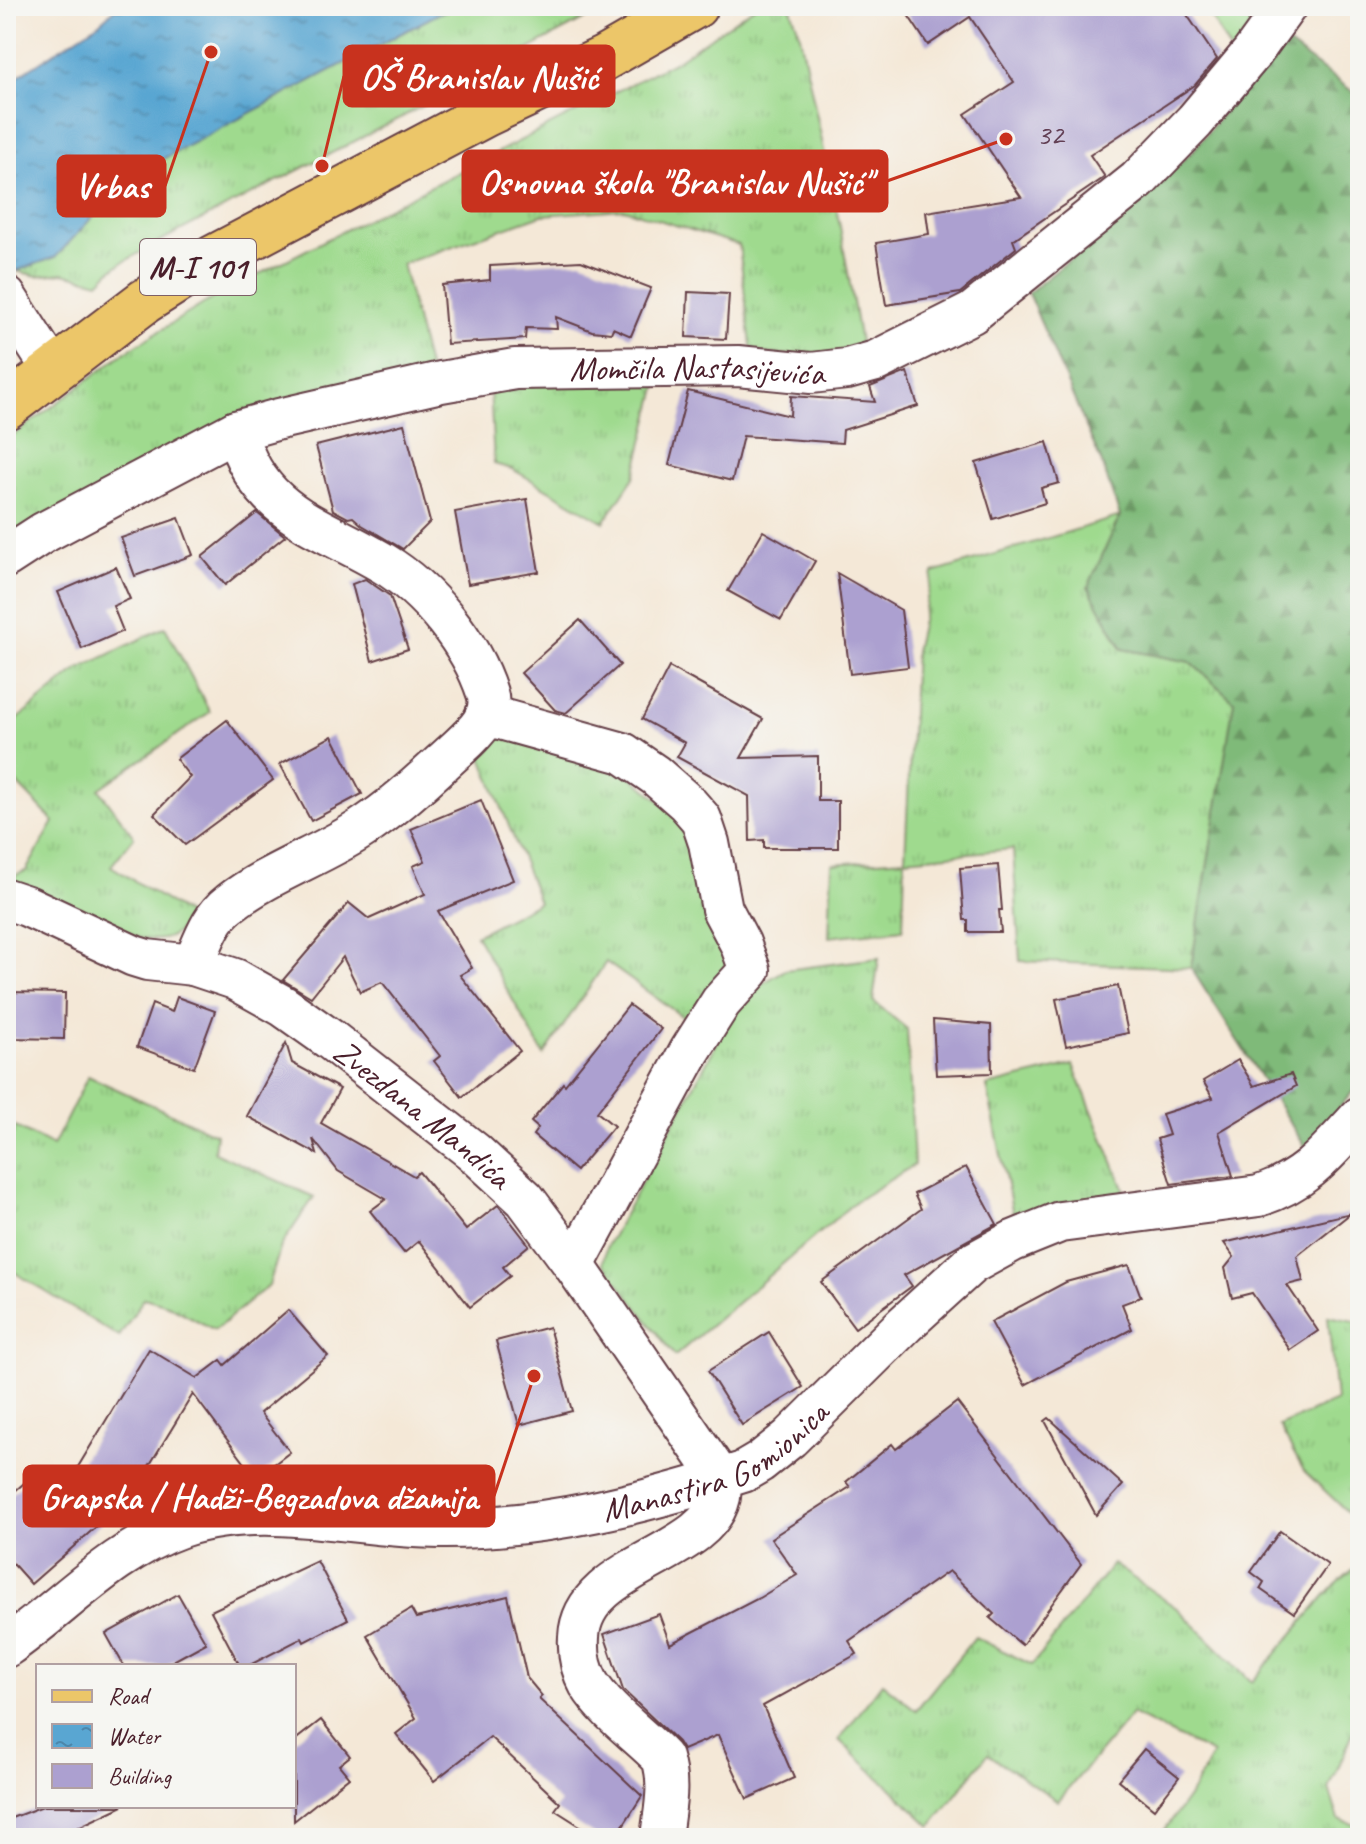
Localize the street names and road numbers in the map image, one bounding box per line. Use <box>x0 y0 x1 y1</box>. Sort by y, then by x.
road number: M-I 101 <box>140 239 256 295</box>
street label: Momčila Nastasijevića <box>569 344 828 395</box>
street label: Zvezdana Mandića <box>325 1029 523 1199</box>
street label: Manastira Gomionica <box>598 1389 839 1531</box>

